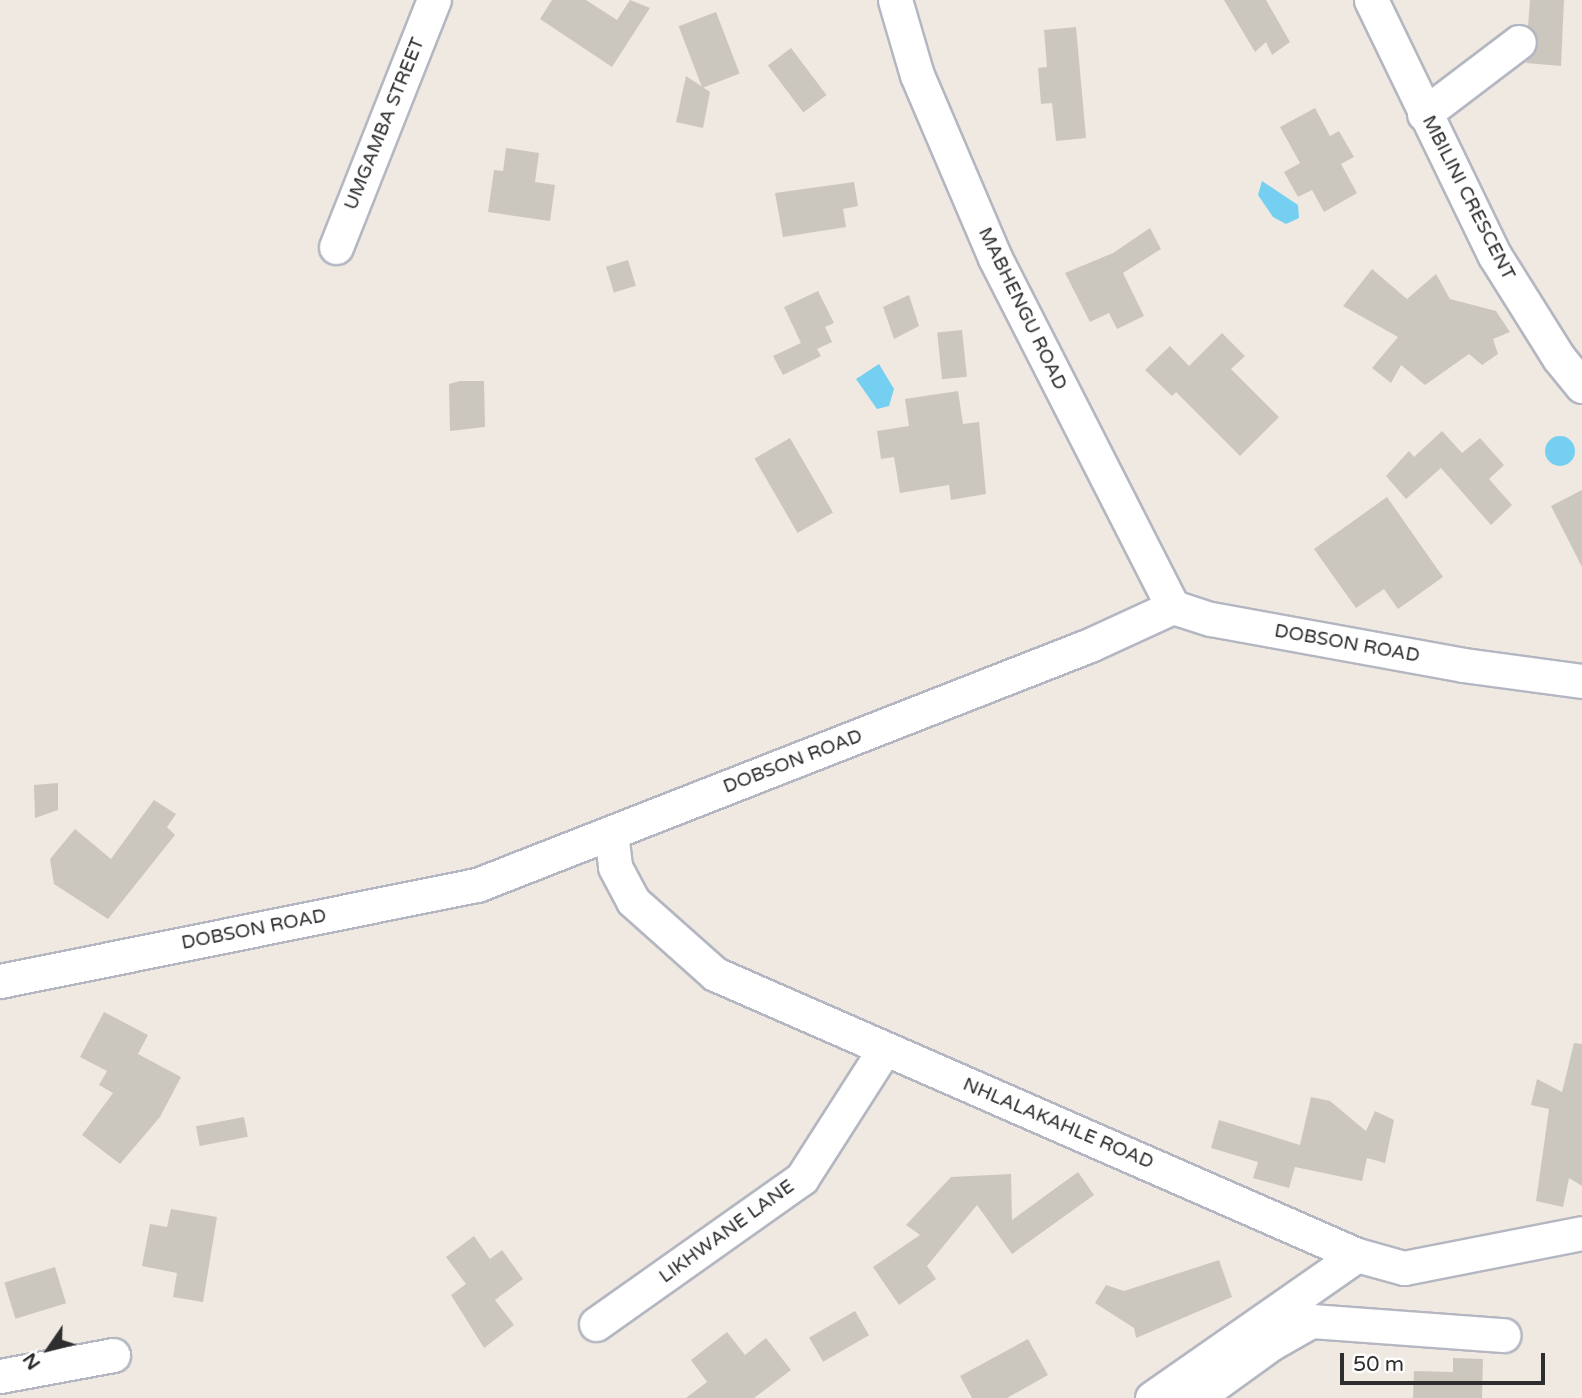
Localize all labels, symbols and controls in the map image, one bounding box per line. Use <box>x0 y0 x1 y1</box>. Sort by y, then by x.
street label: UMGAMBA STREET <box>340 34 430 214</box>
street label: MBILINI CRESCENT <box>1417 112 1519 284</box>
street label: MABHENGU ROAD <box>973 224 1071 394</box>
street label: DOBSON ROAD <box>1272 620 1422 668</box>
street label: DOBSON ROAD <box>720 725 866 799</box>
street label: DOBSON ROAD <box>180 905 328 955</box>
street label: NHLALAKAHLE ROAD <box>959 1073 1157 1175</box>
street label: LIKHWANE LANE <box>655 1175 799 1289</box>
north arrow <box>14 1314 84 1384</box>
scale bar <box>1344 1338 1549 1382</box>
text: N <box>18 1348 45 1374</box>
text: 50 m <box>1353 1352 1404 1377</box>

